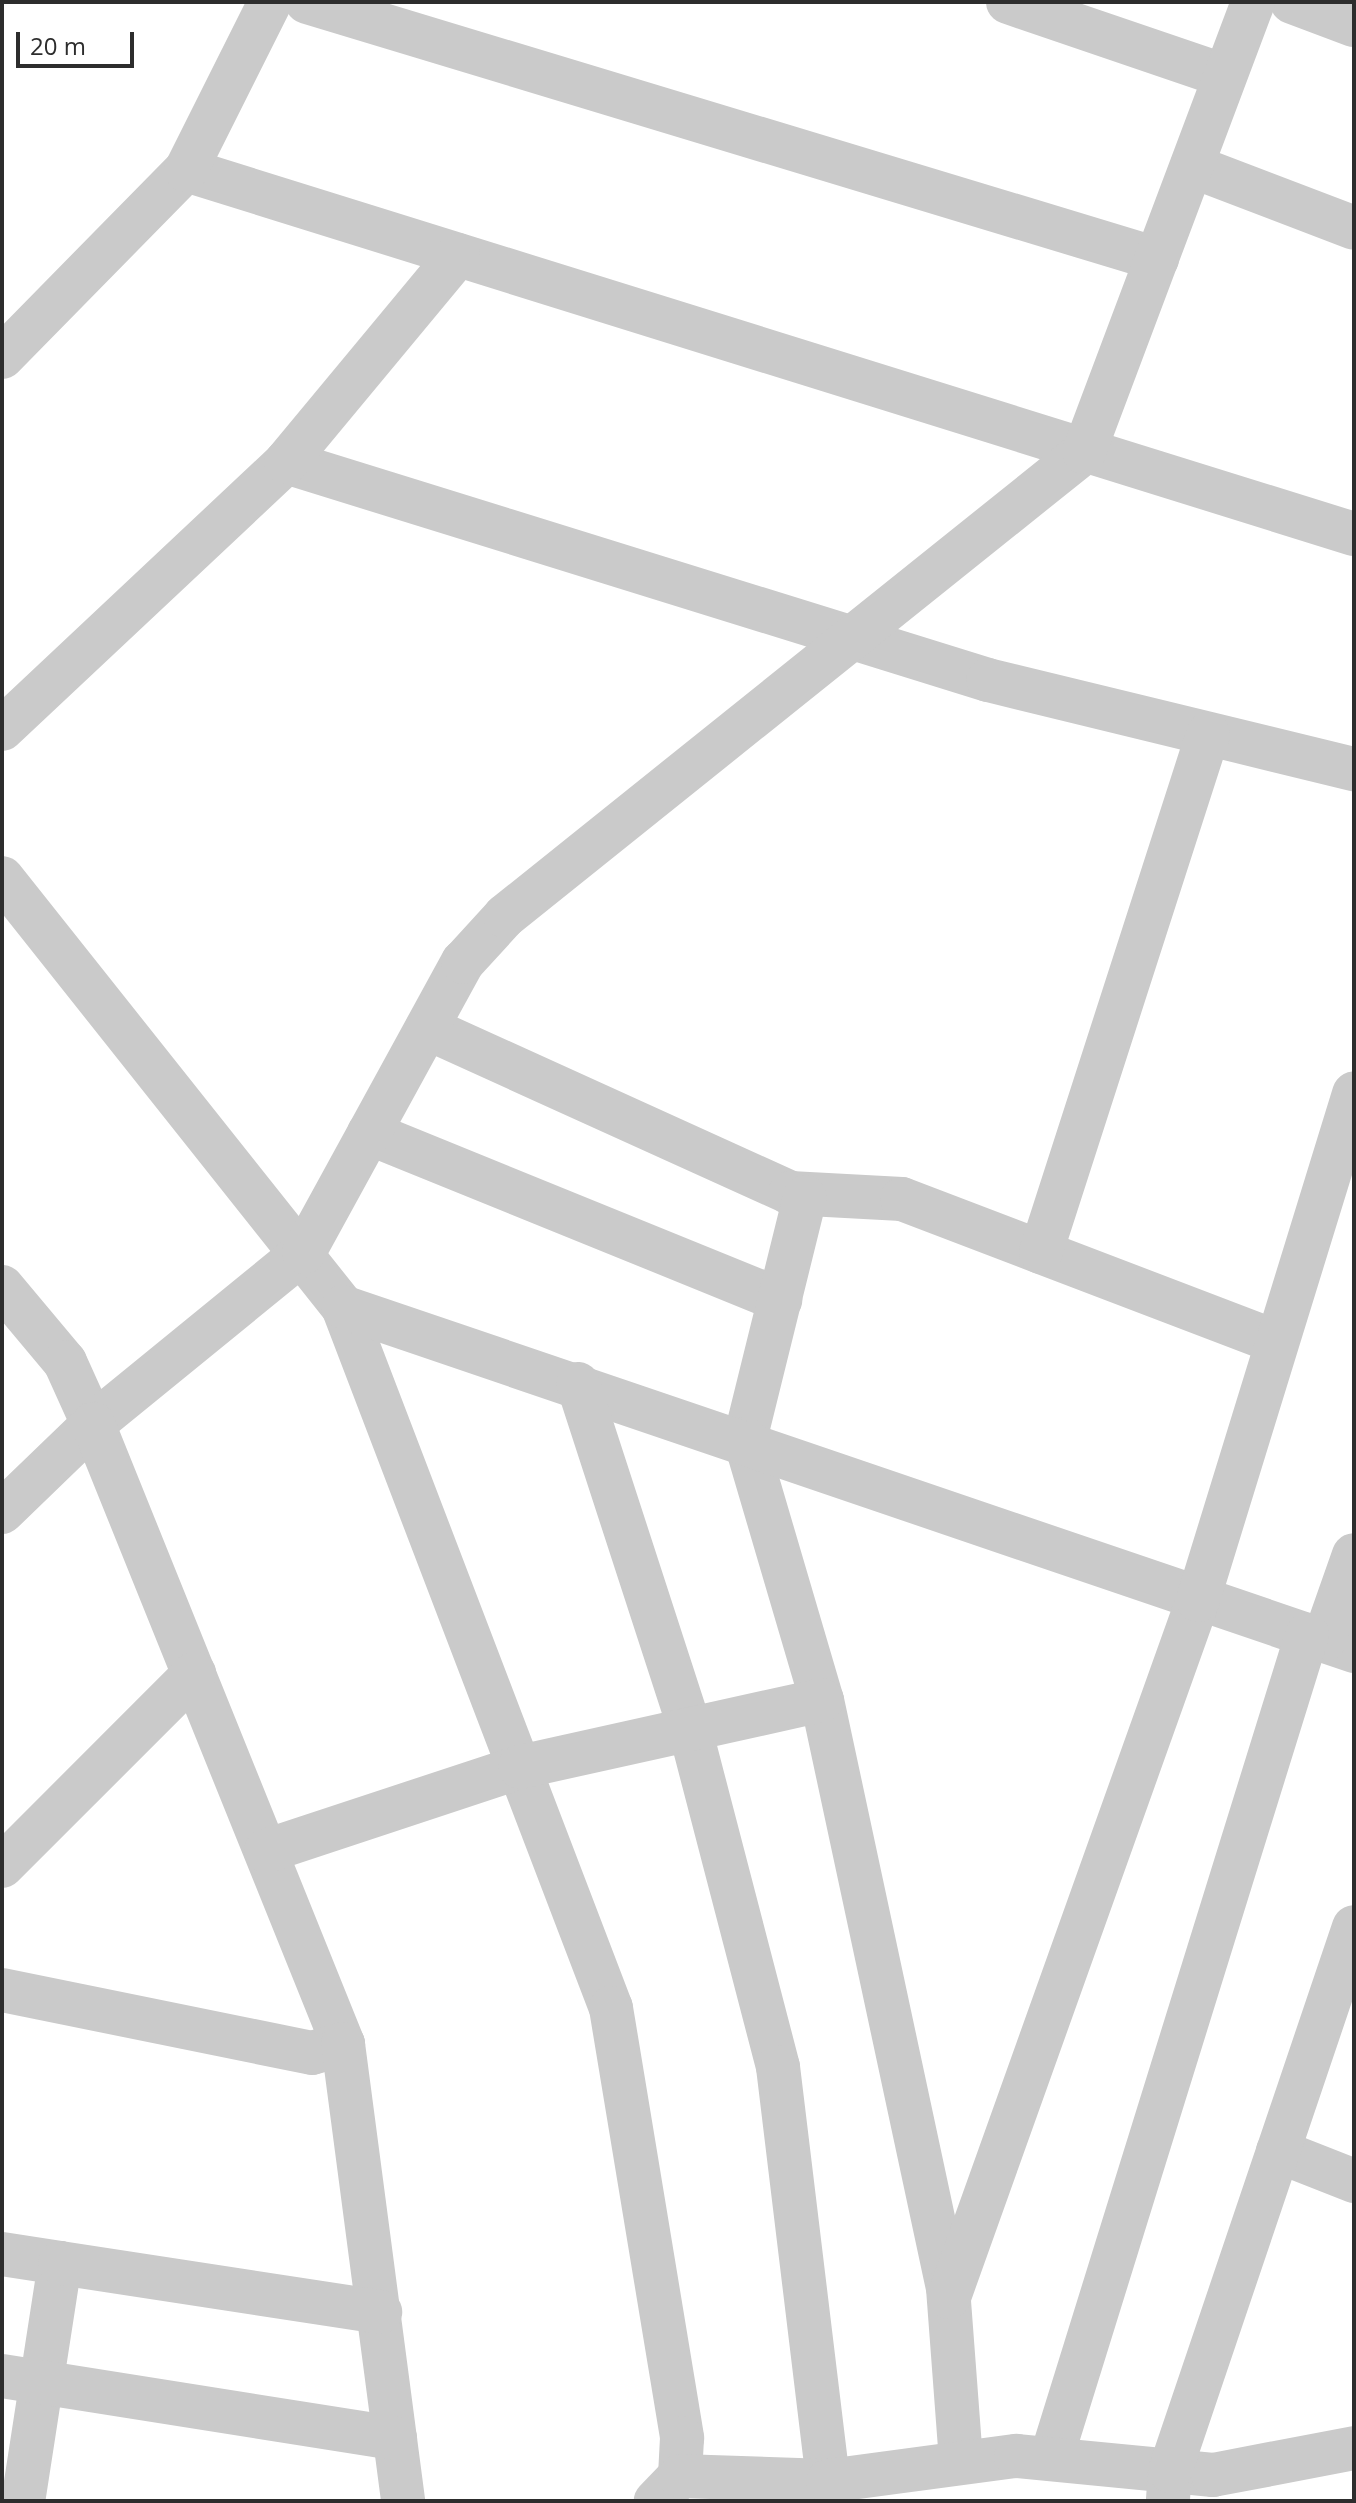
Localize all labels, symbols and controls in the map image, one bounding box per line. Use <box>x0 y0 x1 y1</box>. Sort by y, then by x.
scale bar <box>20 16 138 66</box>
text: 20 m <box>30 29 86 62</box>

